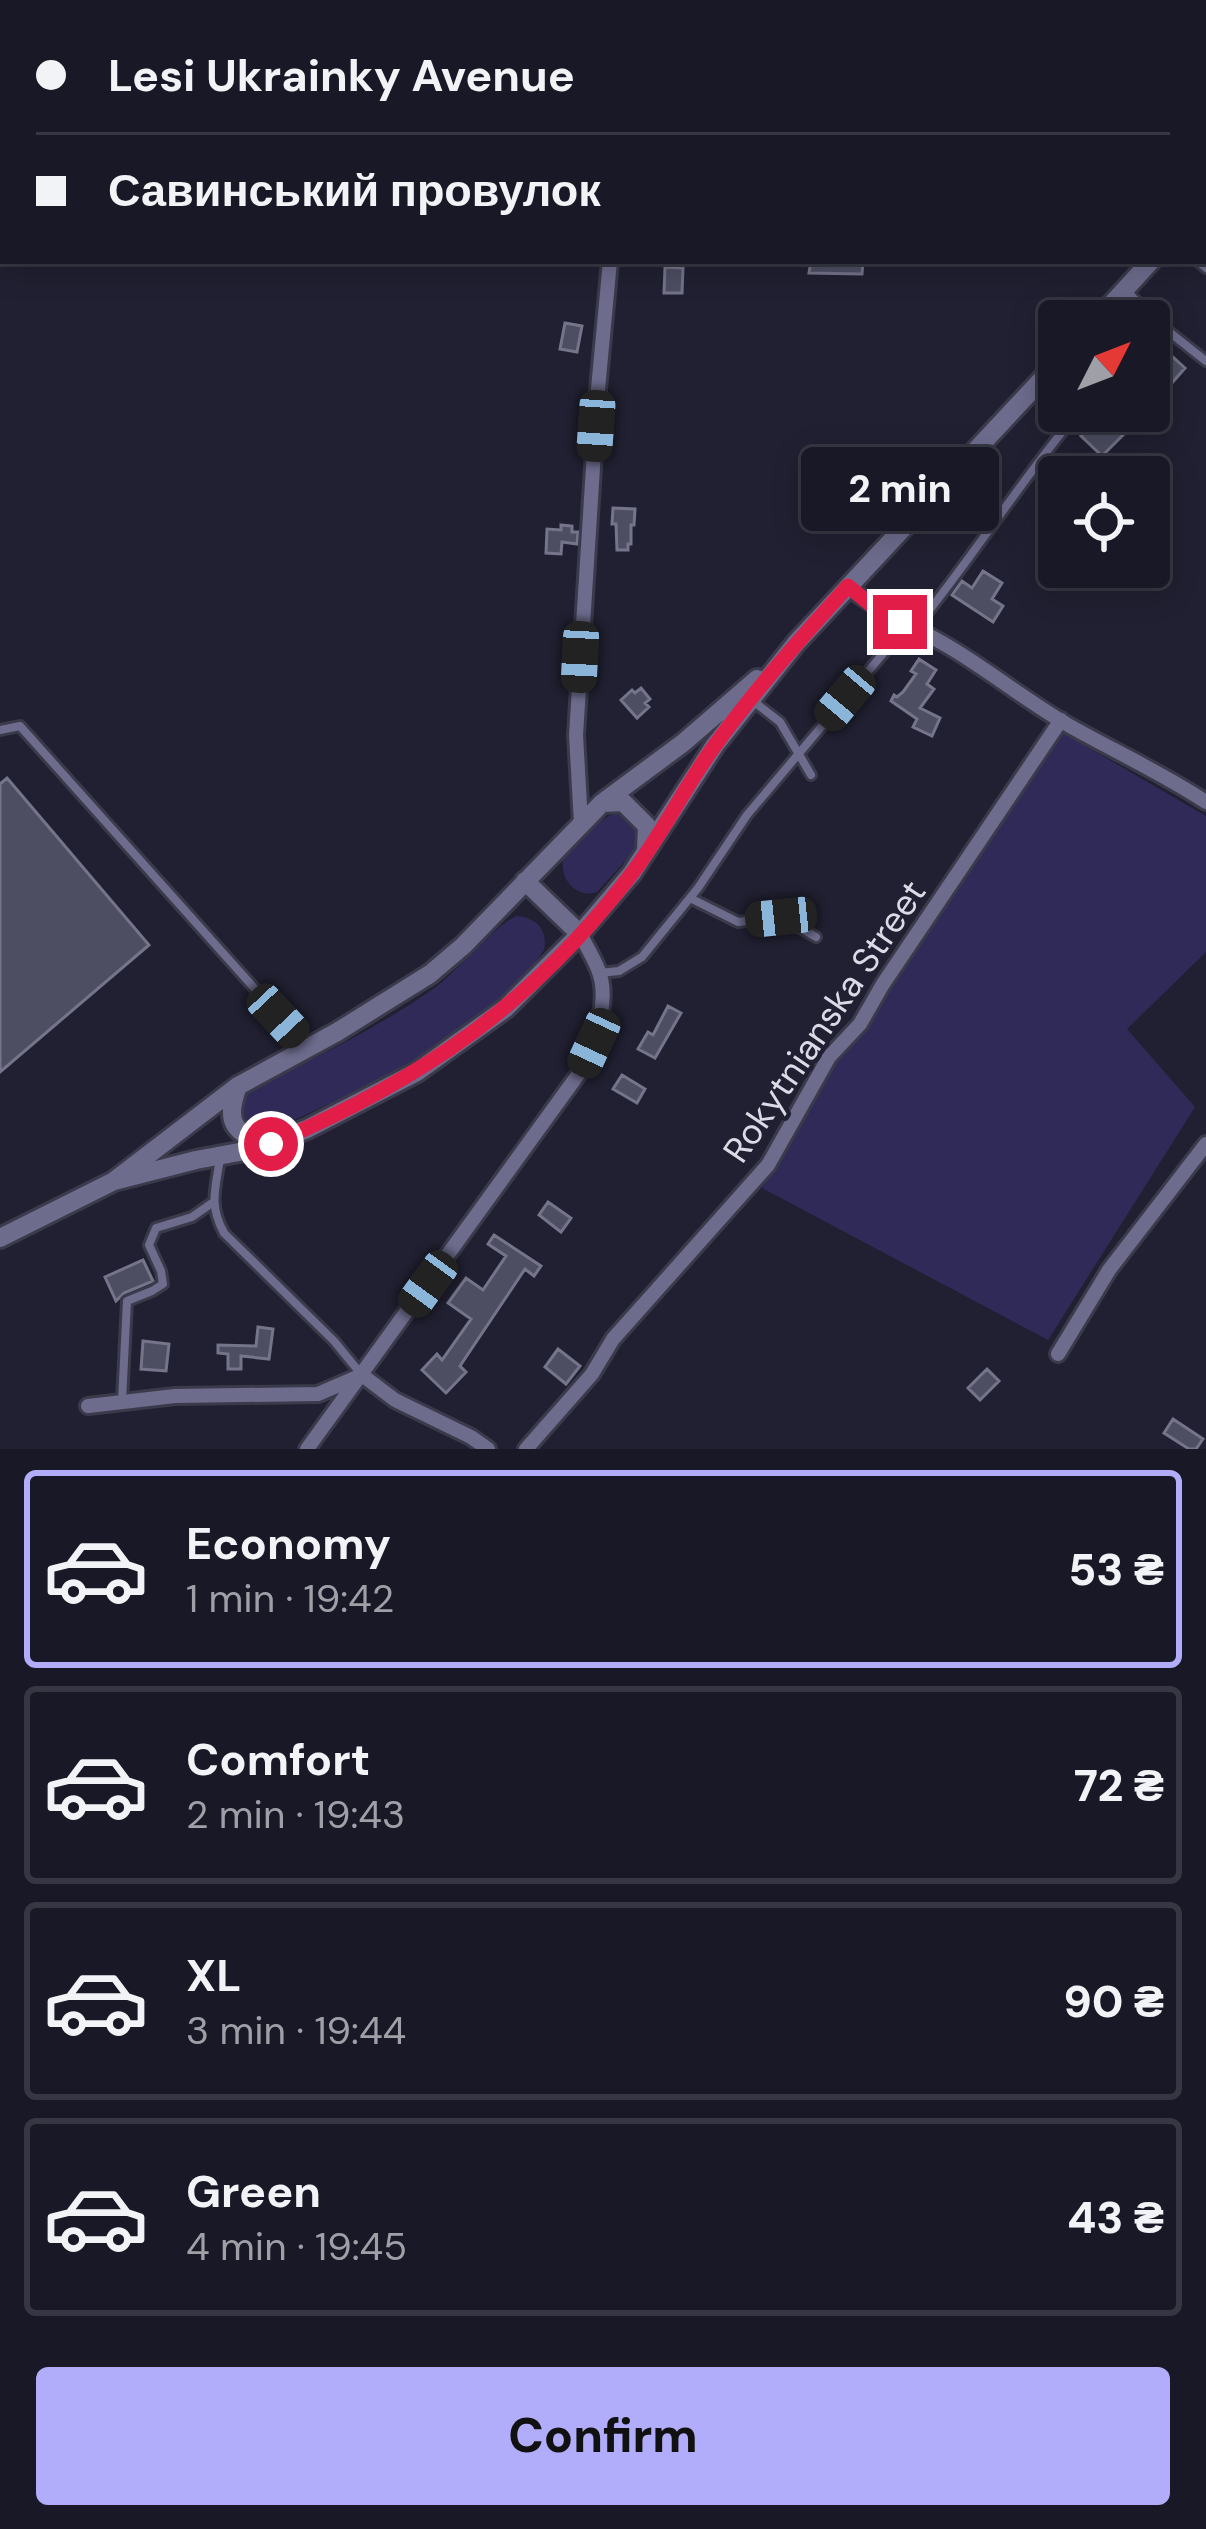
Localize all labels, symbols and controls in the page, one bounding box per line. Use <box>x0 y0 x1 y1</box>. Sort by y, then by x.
text: Lesi Ukrainky Avenue <box>108 46 575 105</box>
text: Савинський провулок <box>108 161 601 220</box>
north arrow <box>1038 300 1170 432</box>
map controls <box>1038 300 1170 588</box>
car <box>576 389 616 463</box>
callout: 2 min <box>801 448 999 532</box>
button: locate <box>1038 456 1170 588</box>
text: 2 min <box>848 463 952 514</box>
route end <box>873 595 927 649</box>
car <box>560 620 600 694</box>
car <box>808 659 882 737</box>
street label: Rokytnianska Street <box>712 871 936 1172</box>
car <box>743 895 819 939</box>
car <box>240 977 316 1055</box>
car <box>562 1003 626 1083</box>
route start <box>244 1117 298 1171</box>
car <box>392 1244 464 1324</box>
text: Economy <box>186 1514 391 1573</box>
icon: car <box>42 1515 150 1623</box>
text: 53 ₴ <box>1068 1540 1164 1599</box>
text: 1 min · 19:42 <box>186 1573 394 1624</box>
text: Comfort <box>186 1730 370 1789</box>
icon: car <box>42 1731 150 1839</box>
text: 72 ₴ <box>1074 1756 1164 1815</box>
text: 2 min · 19:43 <box>186 1789 405 1840</box>
text: XL <box>186 1946 241 2005</box>
icon: car <box>42 1947 150 2055</box>
text: 90 ₴ <box>1063 1972 1164 2031</box>
text: 3 min · 19:44 <box>186 2005 406 2056</box>
text: Green <box>186 2162 321 2221</box>
icon: car <box>42 2163 150 2271</box>
text: 43 ₴ <box>1067 2188 1164 2247</box>
text: 4 min · 19:45 <box>186 2221 407 2272</box>
button: Confirm <box>36 2367 1170 2505</box>

